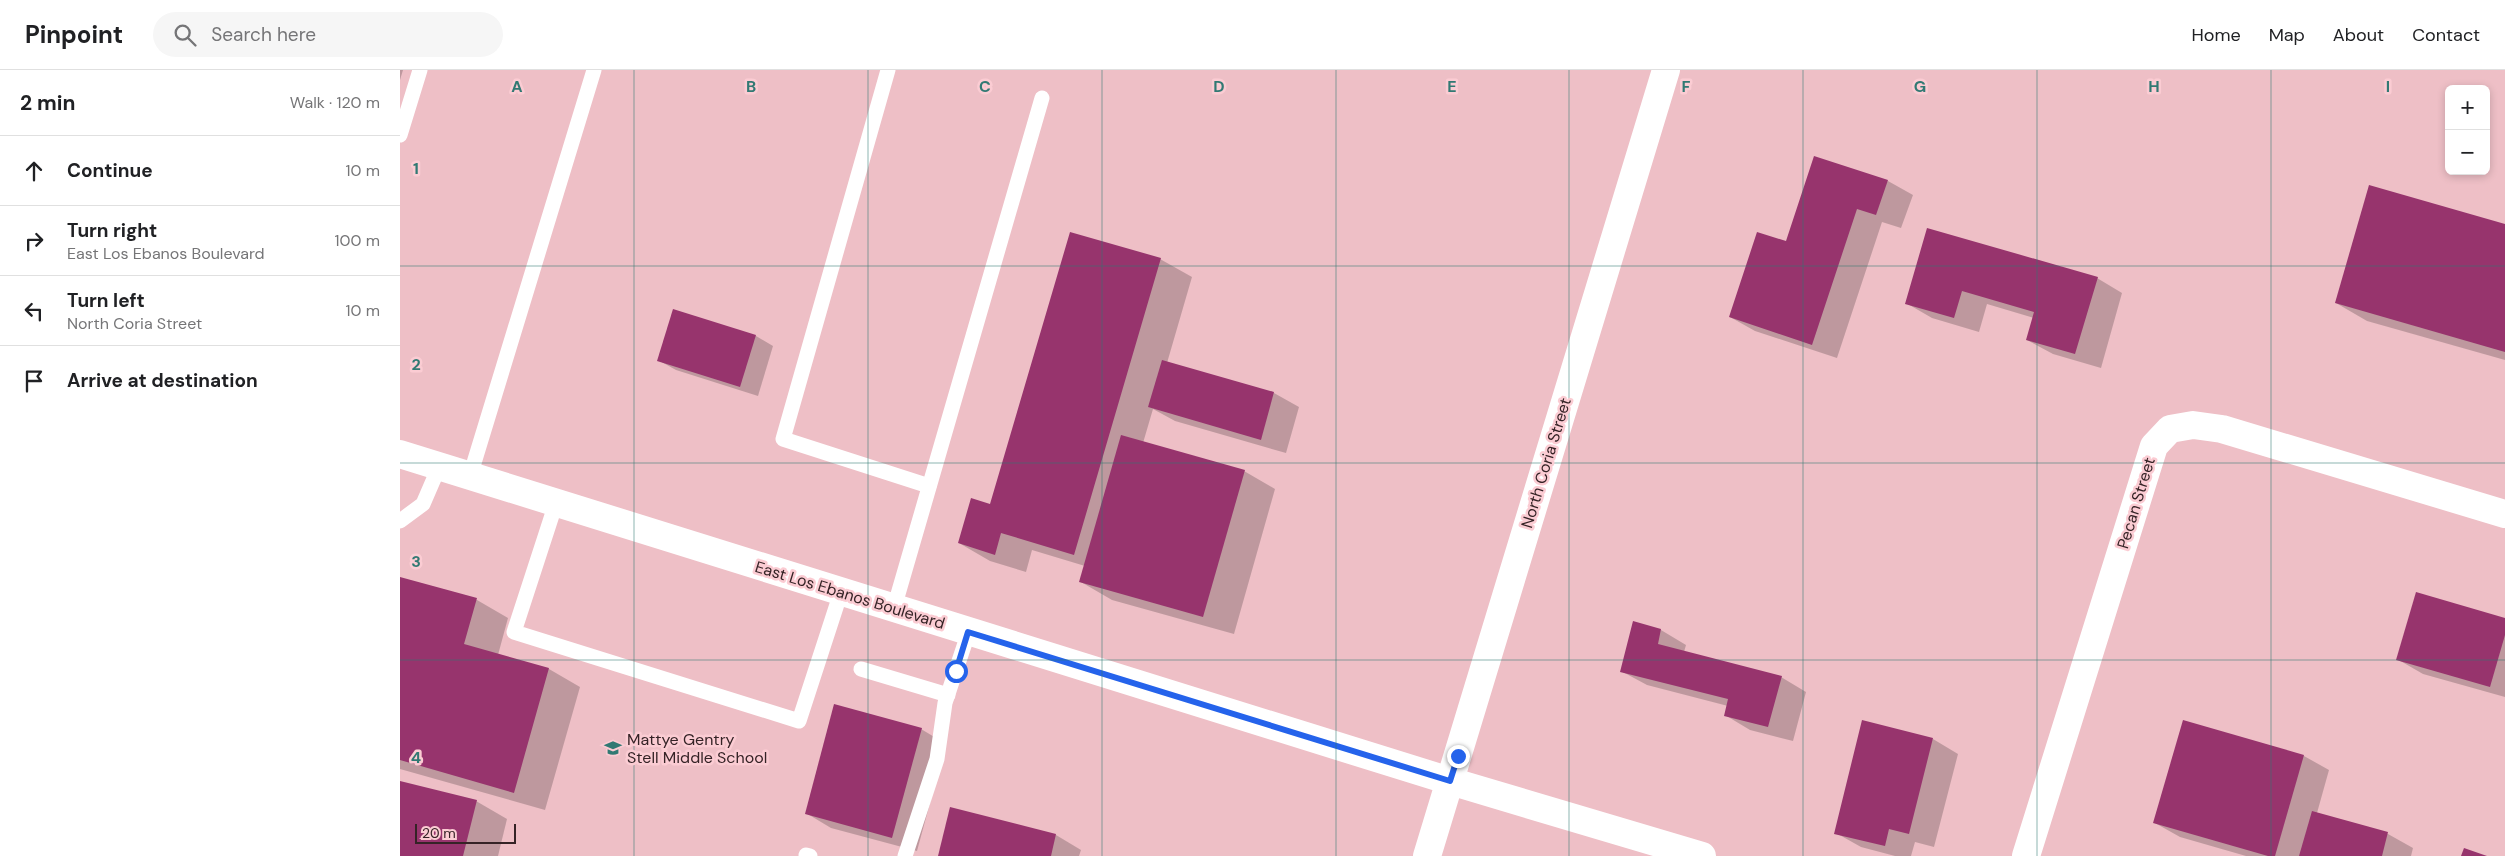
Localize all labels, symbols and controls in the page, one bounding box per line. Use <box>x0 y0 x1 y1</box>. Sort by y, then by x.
search box <box>153 12 503 57</box>
text: Pinpoint <box>25 19 123 50</box>
icon: search <box>171 21 199 49</box>
text: Search here <box>211 22 316 47</box>
text: Home <box>2191 23 2241 47</box>
text: Map <box>2269 23 2305 47</box>
text: About <box>2333 23 2384 47</box>
text: Contact <box>2412 23 2480 47</box>
text: A <box>511 76 523 97</box>
text: B <box>746 76 756 97</box>
text: C <box>979 76 991 97</box>
text: D <box>1213 76 1225 97</box>
text: E <box>1447 76 1457 97</box>
text: F <box>1682 76 1691 97</box>
text: G <box>1914 76 1926 97</box>
text: H <box>2148 76 2160 97</box>
text: I <box>2386 76 2390 97</box>
map controls <box>2445 85 2490 175</box>
button: + <box>2445 85 2490 130</box>
text: 2 min <box>20 89 76 117</box>
text: Walk · 120 m <box>290 92 380 113</box>
button: − <box>2445 130 2490 175</box>
icon: ahead <box>20 157 48 185</box>
text: Continue <box>67 158 153 183</box>
text: 1 <box>413 158 419 179</box>
text: 10 m <box>346 160 380 181</box>
text: Turn right <box>67 218 157 243</box>
icon: right <box>20 227 48 255</box>
text: 100 m <box>335 230 380 251</box>
text: East Los Ebanos Boulevard <box>67 243 265 264</box>
text: Turn left <box>67 288 145 313</box>
icon: left <box>20 297 48 325</box>
text: 10 m <box>346 300 380 321</box>
text: North Coria Street <box>67 313 202 334</box>
text: 2 <box>411 354 421 375</box>
icon: arrive <box>20 367 48 395</box>
text: Arrive at destination <box>67 368 258 393</box>
street label: North Coria Street <box>1516 395 1576 531</box>
street label: Pecan Street <box>2112 455 2160 551</box>
text: 3 <box>411 551 421 572</box>
street label: East Los Ebanos Boulevard <box>752 556 948 634</box>
route start <box>945 660 968 683</box>
place label: Mattye Gentry Stell Middle School <box>627 729 767 768</box>
school or university icon: Mattye Gentry Stell Middle School <box>603 738 623 758</box>
route end <box>1447 745 1470 768</box>
text: 4 <box>411 747 421 768</box>
scale bar <box>415 821 516 844</box>
text: 20 m <box>422 824 456 842</box>

